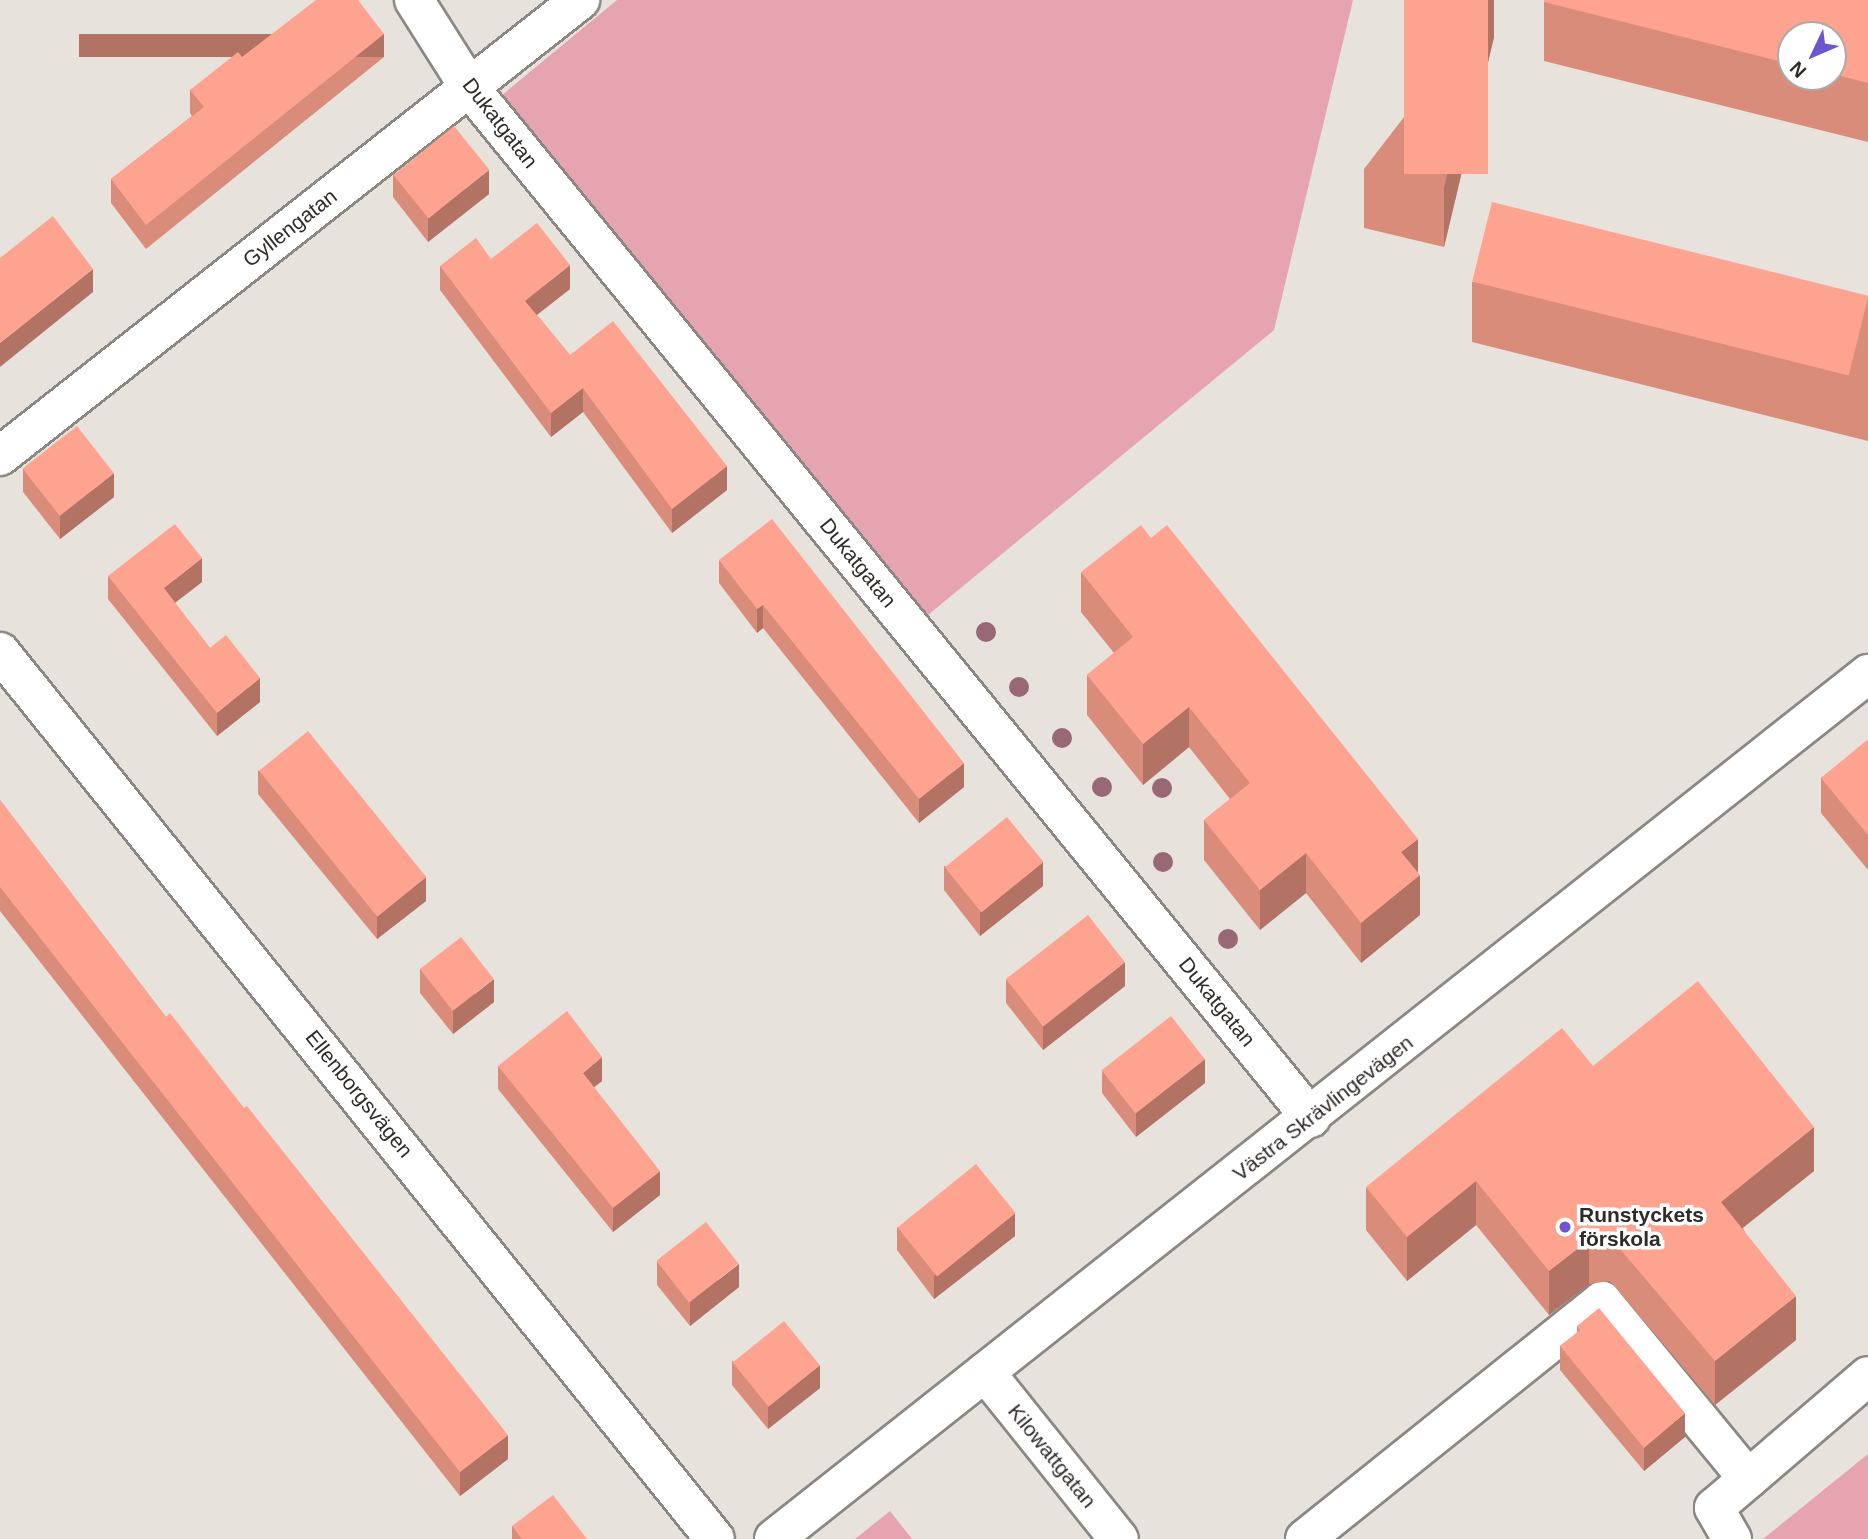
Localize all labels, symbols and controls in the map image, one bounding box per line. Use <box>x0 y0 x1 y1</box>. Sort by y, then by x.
north arrow <box>1777 21 1847 91</box>
text: N <box>1786 57 1810 82</box>
street label: Dukatgatan <box>457 73 543 173</box>
street label: Gyllengatan <box>238 184 342 272</box>
street label: Dukatgatan <box>814 513 902 613</box>
street label: Dukatgatan <box>1173 952 1261 1052</box>
street label: Ellenborgsvägen <box>300 1025 418 1163</box>
street label: Västra Skrävlingevägen <box>1228 1030 1418 1186</box>
place label: Runstyckets förskola <box>1579 1202 1704 1252</box>
marker: Runstyckets förskola <box>1557 1219 1573 1235</box>
street label: Kilowattgatan <box>1003 1399 1101 1513</box>

